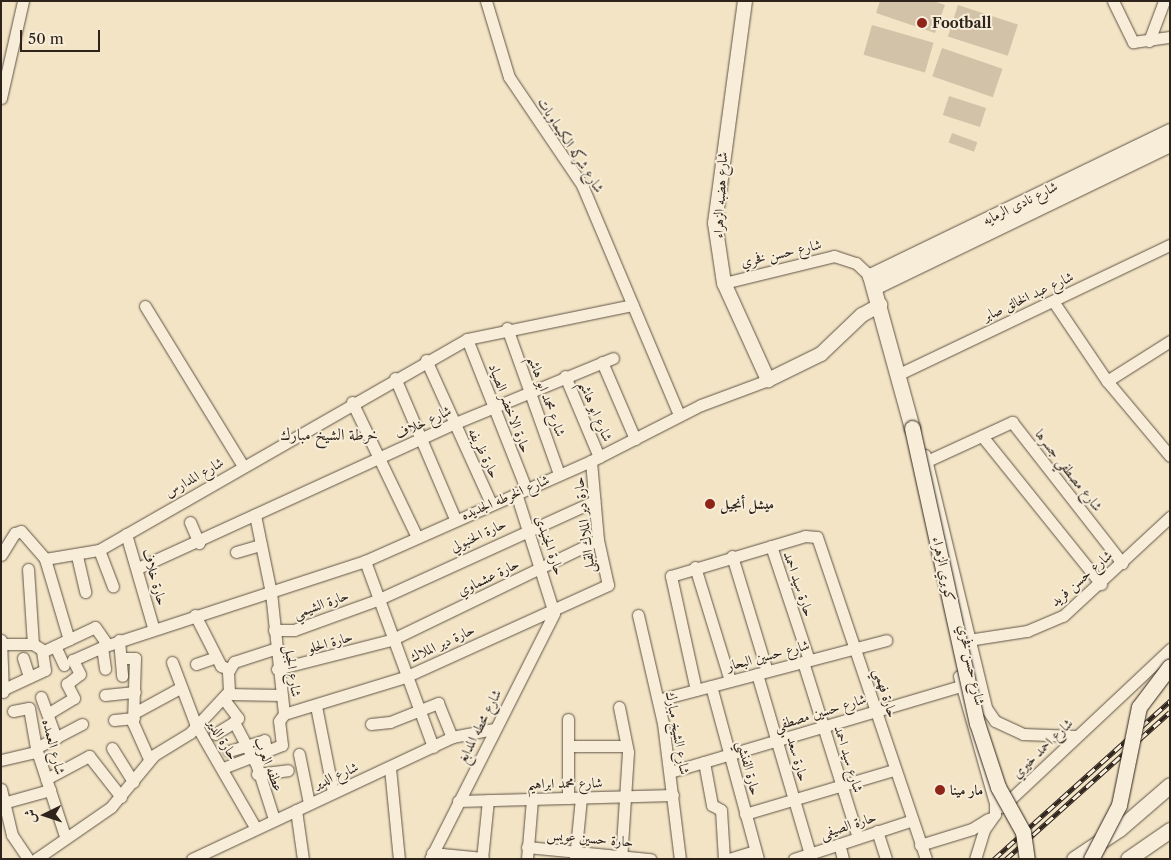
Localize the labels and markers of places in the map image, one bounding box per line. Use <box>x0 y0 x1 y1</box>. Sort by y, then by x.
place label: Football <box>932 15 991 31</box>
marker: Football <box>916 17 928 29</box>
place label: ميشل أنجيل <box>720 496 774 512</box>
marker: ميشل أنجيل <box>704 498 716 510</box>
place label: مار مينا <box>950 782 983 798</box>
marker: مار مينا <box>934 784 946 796</box>

